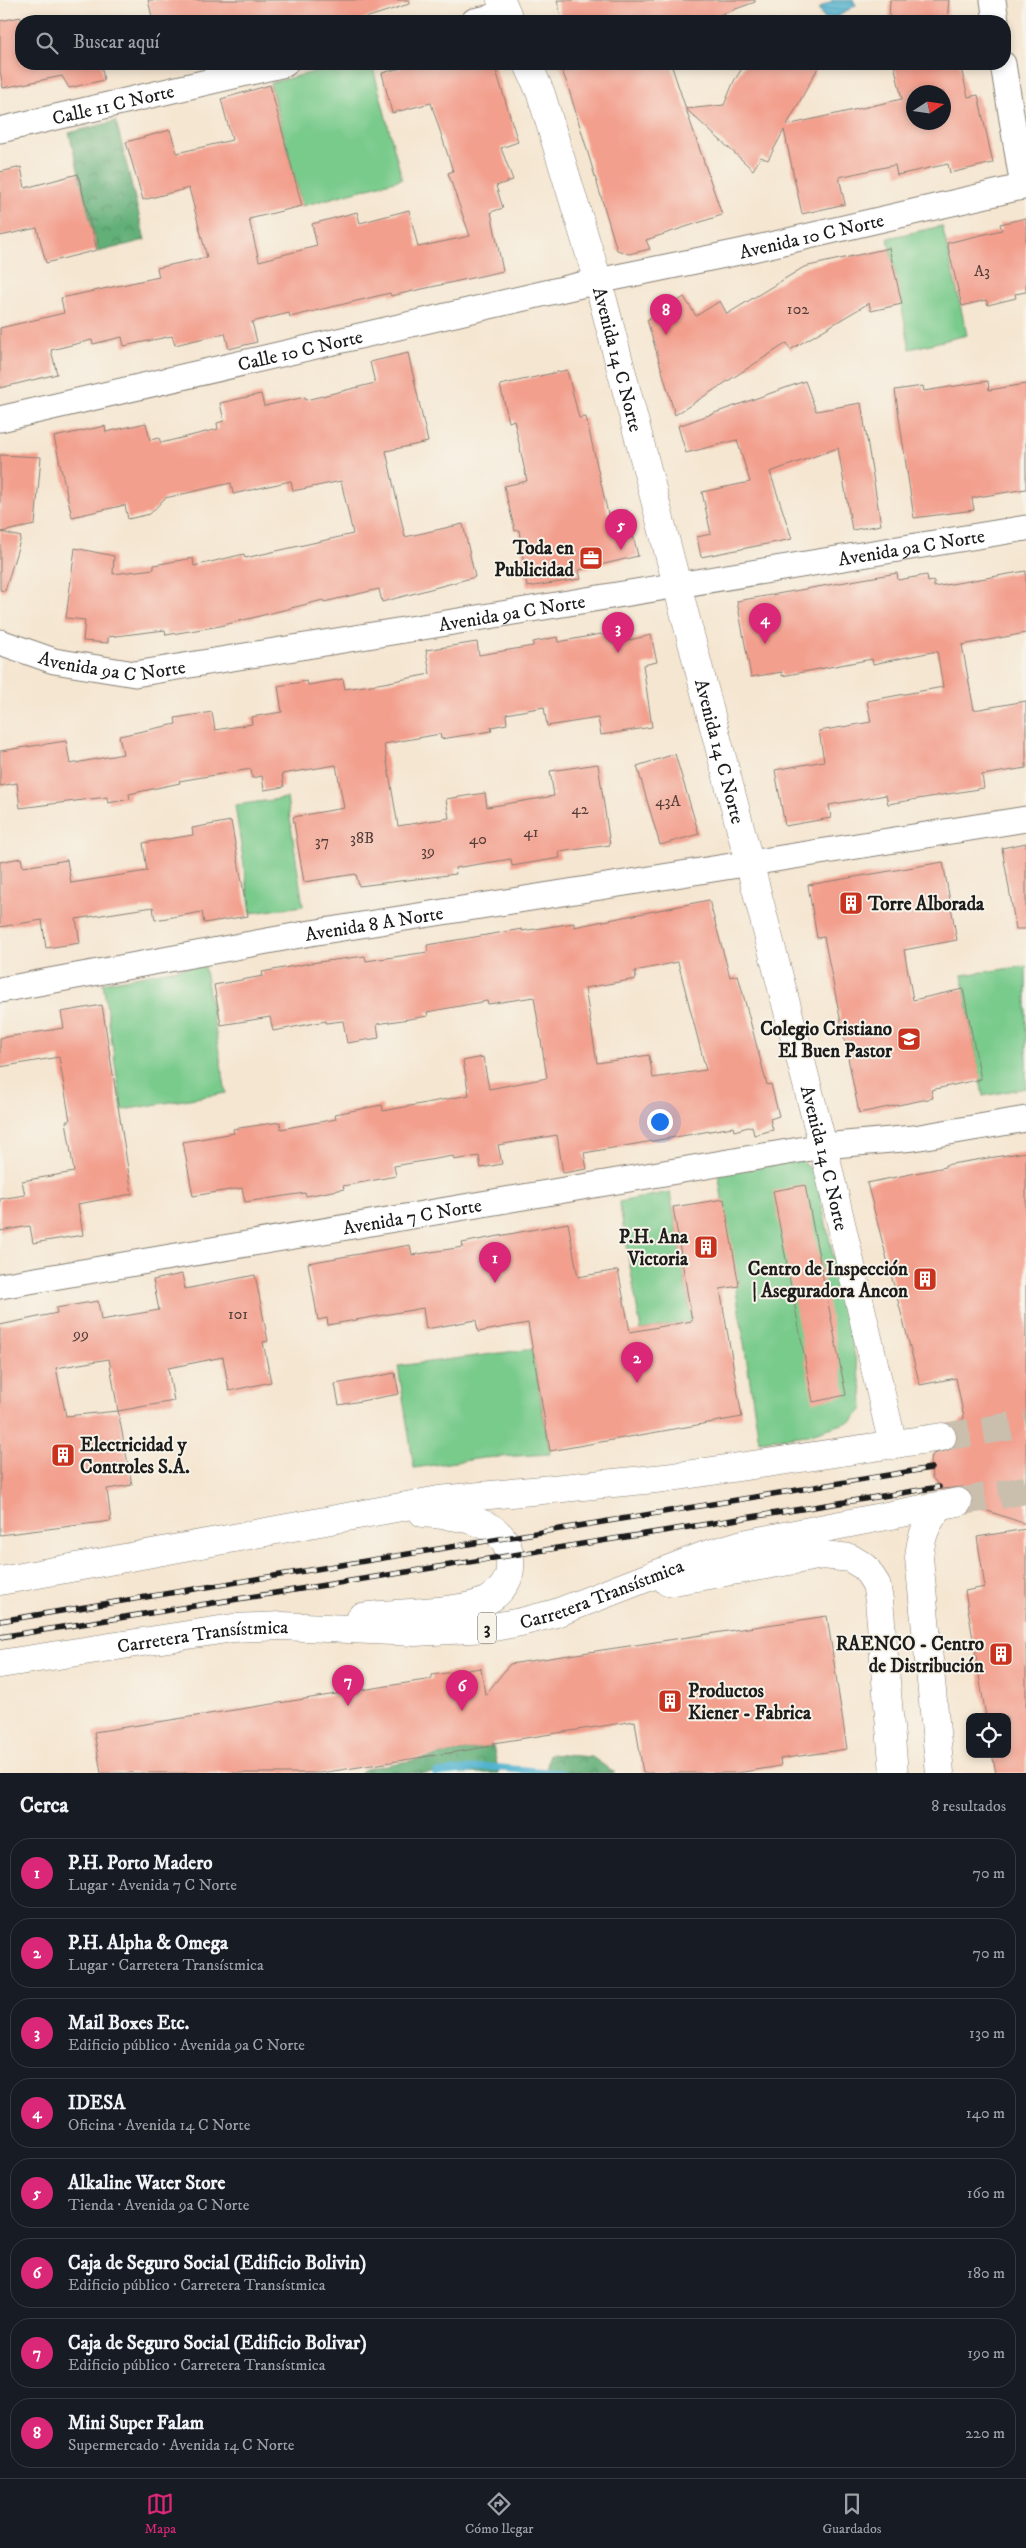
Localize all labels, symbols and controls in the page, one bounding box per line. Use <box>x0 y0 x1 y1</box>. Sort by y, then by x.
search box <box>15 15 1011 70</box>
icon: search <box>33 29 61 57</box>
text: Buscar aquí <box>73 31 159 54</box>
street label: Calle 11 C Norte <box>50 80 177 131</box>
north arrow <box>906 85 951 130</box>
street label: Avenida 10 C Norte <box>737 209 887 265</box>
house number: A3 <box>974 261 990 281</box>
street label: Avenida 14 C Norte <box>587 285 647 434</box>
pin: 8 <box>650 294 682 335</box>
house number: 102 <box>787 299 809 319</box>
street label: Calle 10 C Norte <box>236 326 365 377</box>
pin: 5 <box>605 509 637 550</box>
street label: Avenida 9a C Norte <box>837 525 987 572</box>
place label: Toda en Publicidad <box>494 537 575 582</box>
office icon: Toda en Publicidad <box>578 545 604 571</box>
street label: Avenida 9a C Norte <box>437 590 587 637</box>
pin: 4 <box>749 603 781 644</box>
pin: 3 <box>602 612 634 653</box>
street label: Avenida 9a C Norte <box>35 646 187 687</box>
street label: Avenida 14 C Norte <box>689 677 749 826</box>
house number: 43A <box>655 791 681 811</box>
house number: 42 <box>571 799 589 819</box>
house number: 41 <box>523 822 539 842</box>
house number: 38B <box>350 828 374 848</box>
house number: 40 <box>469 829 487 849</box>
house number: 37 <box>315 831 329 851</box>
house number: 39 <box>421 841 435 861</box>
building icon: Torre Alborada <box>838 890 864 916</box>
place label: Torre Alborada <box>867 893 985 916</box>
street label: Avenida 8 A Norte <box>303 902 445 947</box>
place label: Colegio Cristiano El Buen Pastor <box>760 1018 893 1063</box>
school or university icon: Colegio Cristiano El Buen Pastor <box>896 1026 922 1052</box>
street label: Avenida 14 C Norte <box>795 1083 852 1233</box>
your location <box>647 1109 673 1135</box>
street label: Avenida 7 C Norte <box>341 1194 484 1241</box>
place label: P.H. Ana Victoria <box>619 1226 689 1271</box>
building icon: P.H. Ana Victoria <box>693 1234 719 1260</box>
pin: 1 <box>479 1242 511 1283</box>
place label: Centro de Inspección | Aseguradora Ancon <box>748 1258 909 1303</box>
building icon: Centro de Inspección | Aseguradora Ancon <box>912 1266 938 1292</box>
house number: 101 <box>228 1304 248 1324</box>
house number: 99 <box>72 1324 89 1344</box>
pin: 2 <box>621 1342 653 1383</box>
place label: Electricidad y Controles S.A. <box>80 1434 190 1479</box>
building icon: Electricidad y Controles S.A. <box>50 1442 76 1468</box>
street label: Carretera Transístmica <box>518 1555 687 1635</box>
road number: 3 <box>478 1612 496 1644</box>
street label: Carretera Transístmica <box>116 1616 289 1659</box>
place label: RAENCO - Centro de Distribución <box>836 1633 985 1678</box>
building icon: RAENCO - Centro de Distribución <box>988 1641 1014 1667</box>
pin: 7 <box>332 1665 364 1706</box>
pin: 6 <box>446 1670 478 1711</box>
place label: Productos Kiener - Fabrica <box>688 1680 812 1725</box>
building icon: Productos Kiener - Fabrica <box>657 1688 683 1714</box>
map controls <box>966 1713 1011 1758</box>
button: locate <box>966 1713 1011 1758</box>
text: Cerca <box>20 1793 68 1819</box>
text: 8 resultados <box>931 1796 1006 1816</box>
text: P.H. Porto Madero <box>68 1852 212 1875</box>
text: 1 <box>34 1863 40 1883</box>
text: 70 m <box>973 1863 1005 1883</box>
text: Lugar · Avenida 7 C Norte <box>68 1875 237 1895</box>
text: P.H. Alpha & Omega <box>68 1932 228 1955</box>
text: 2 <box>33 1943 41 1963</box>
text: 70 m <box>973 1943 1005 1963</box>
text: Lugar · Carretera Transístmica <box>68 1955 264 1975</box>
text: Mail Boxes Etc. <box>68 2012 189 2035</box>
text: 3 <box>34 2023 40 2043</box>
text: 130 m <box>969 2023 1005 2043</box>
text: Edificio público · Avenida 9a C Norte <box>68 2035 305 2055</box>
text: IDESA <box>68 2092 125 2115</box>
text: 4 <box>32 2103 42 2123</box>
text: 140 m <box>966 2103 1005 2123</box>
text: Oficina · Avenida 14 C Norte <box>68 2115 250 2135</box>
text: Alkaline Water Store <box>68 2172 225 2195</box>
text: 5 <box>33 2183 41 2203</box>
text: 160 m <box>967 2183 1005 2203</box>
text: Tienda · Avenida 9a C Norte <box>68 2195 249 2215</box>
text: Caja de Seguro Social (Edificio Bolivin) <box>68 2252 366 2275</box>
text: 6 <box>33 2263 41 2283</box>
text: 180 m <box>967 2263 1005 2283</box>
text: Edificio público · Carretera Transístmica <box>68 2275 325 2295</box>
text: Caja de Seguro Social (Edificio Bolivar) <box>68 2332 367 2355</box>
text: 7 <box>33 2343 41 2363</box>
text: 190 m <box>967 2343 1005 2363</box>
text: Edificio público · Carretera Transístmica <box>68 2355 325 2375</box>
text: Mini Super Falam <box>68 2412 204 2435</box>
text: 8 <box>33 2423 41 2443</box>
text: 220 m <box>965 2423 1005 2443</box>
text: Supermercado · Avenida 14 C Norte <box>68 2435 294 2455</box>
tab: Mapa <box>144 2490 176 2538</box>
tab: Cómo llegar <box>465 2490 534 2538</box>
tab: Guardados <box>822 2490 882 2538</box>

